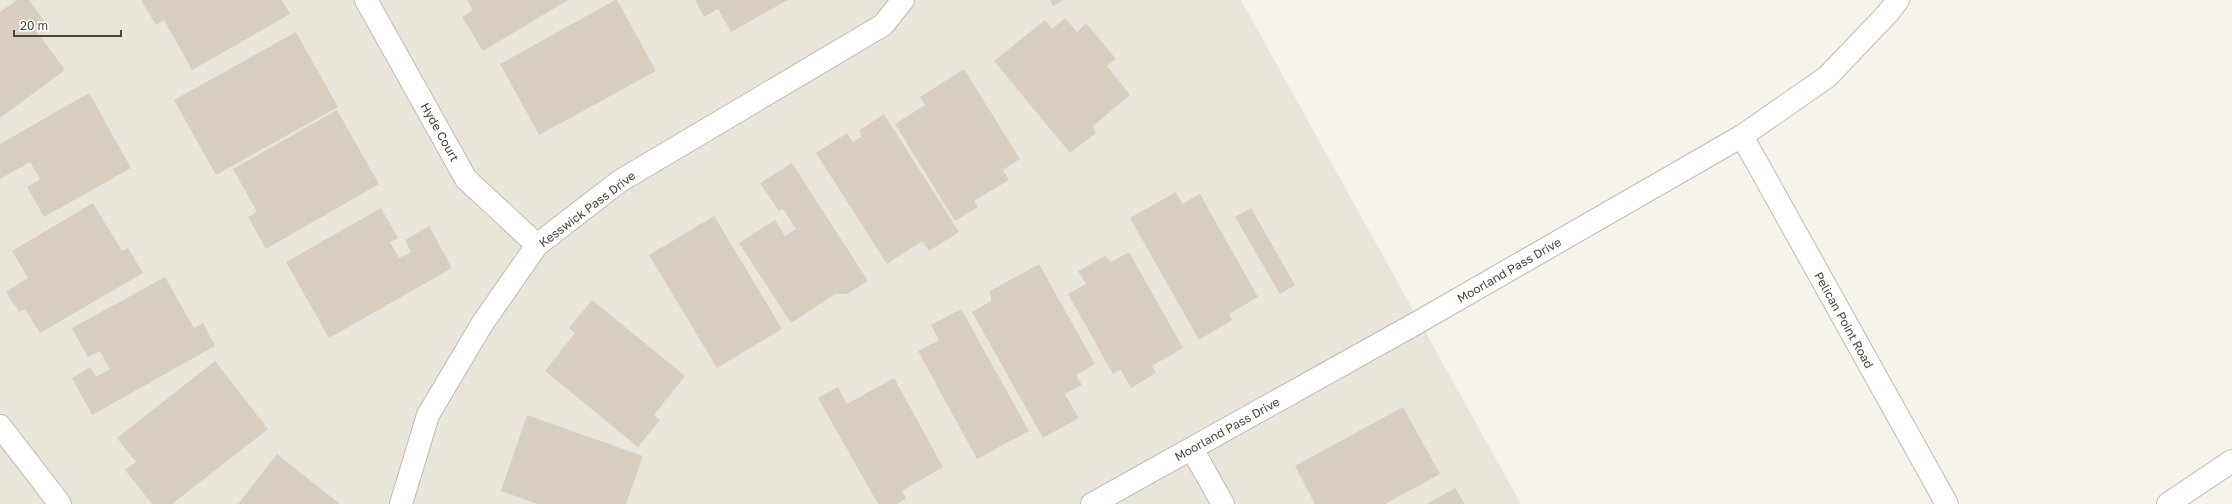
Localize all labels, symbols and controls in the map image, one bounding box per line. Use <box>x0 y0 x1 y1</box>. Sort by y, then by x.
scale bar <box>14 12 121 38</box>
text: 20 m <box>20 18 48 33</box>
street label: Hyde Court <box>418 100 462 164</box>
street label: Kesswick Pass Drive <box>536 168 638 250</box>
street label: Moorland Pass Drive <box>1454 234 1564 306</box>
street label: Pelican Point Road <box>1811 269 1877 371</box>
street label: Moorland Pass Drive <box>1172 394 1282 464</box>

